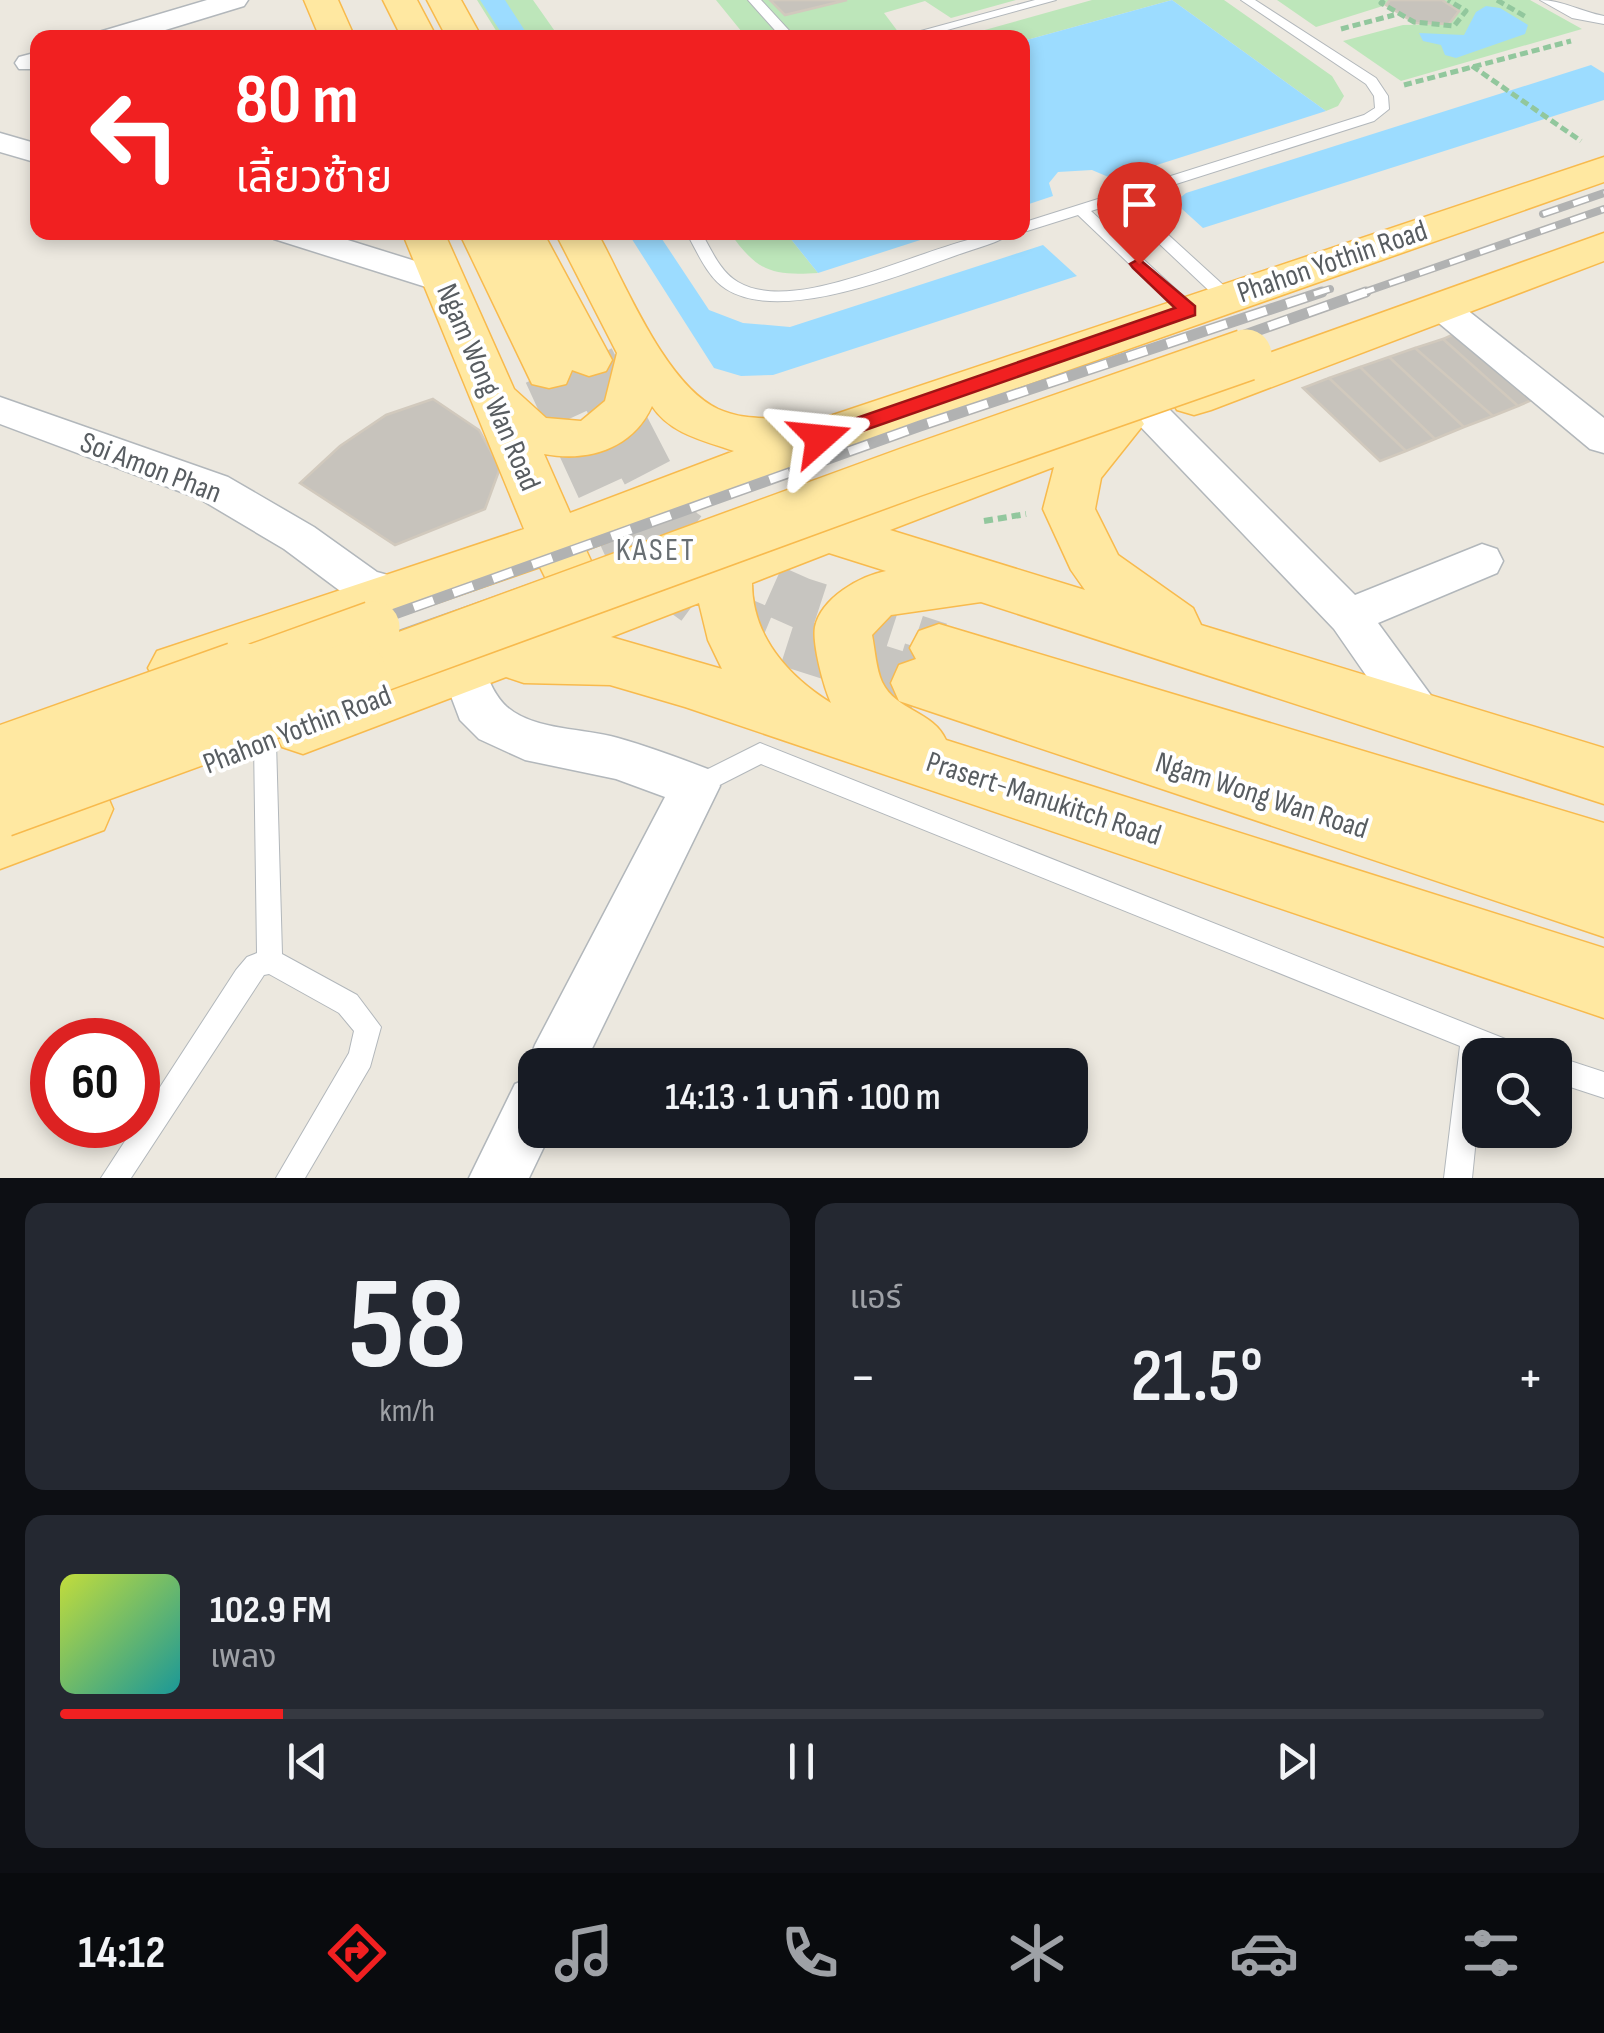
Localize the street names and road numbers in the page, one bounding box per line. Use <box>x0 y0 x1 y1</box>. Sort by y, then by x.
street label: Phahon Yothin Road <box>1233 213 1432 311</box>
street label: Ngam Wong Wan Road <box>428 278 548 496</box>
street label: Soi Amon Phan <box>75 425 226 511</box>
street label: Phahon Yothin Road <box>198 678 396 782</box>
street label: Prasert-Manukitch Road <box>922 744 1166 854</box>
street label: Ngam Wong Wan Road <box>1151 745 1373 847</box>

